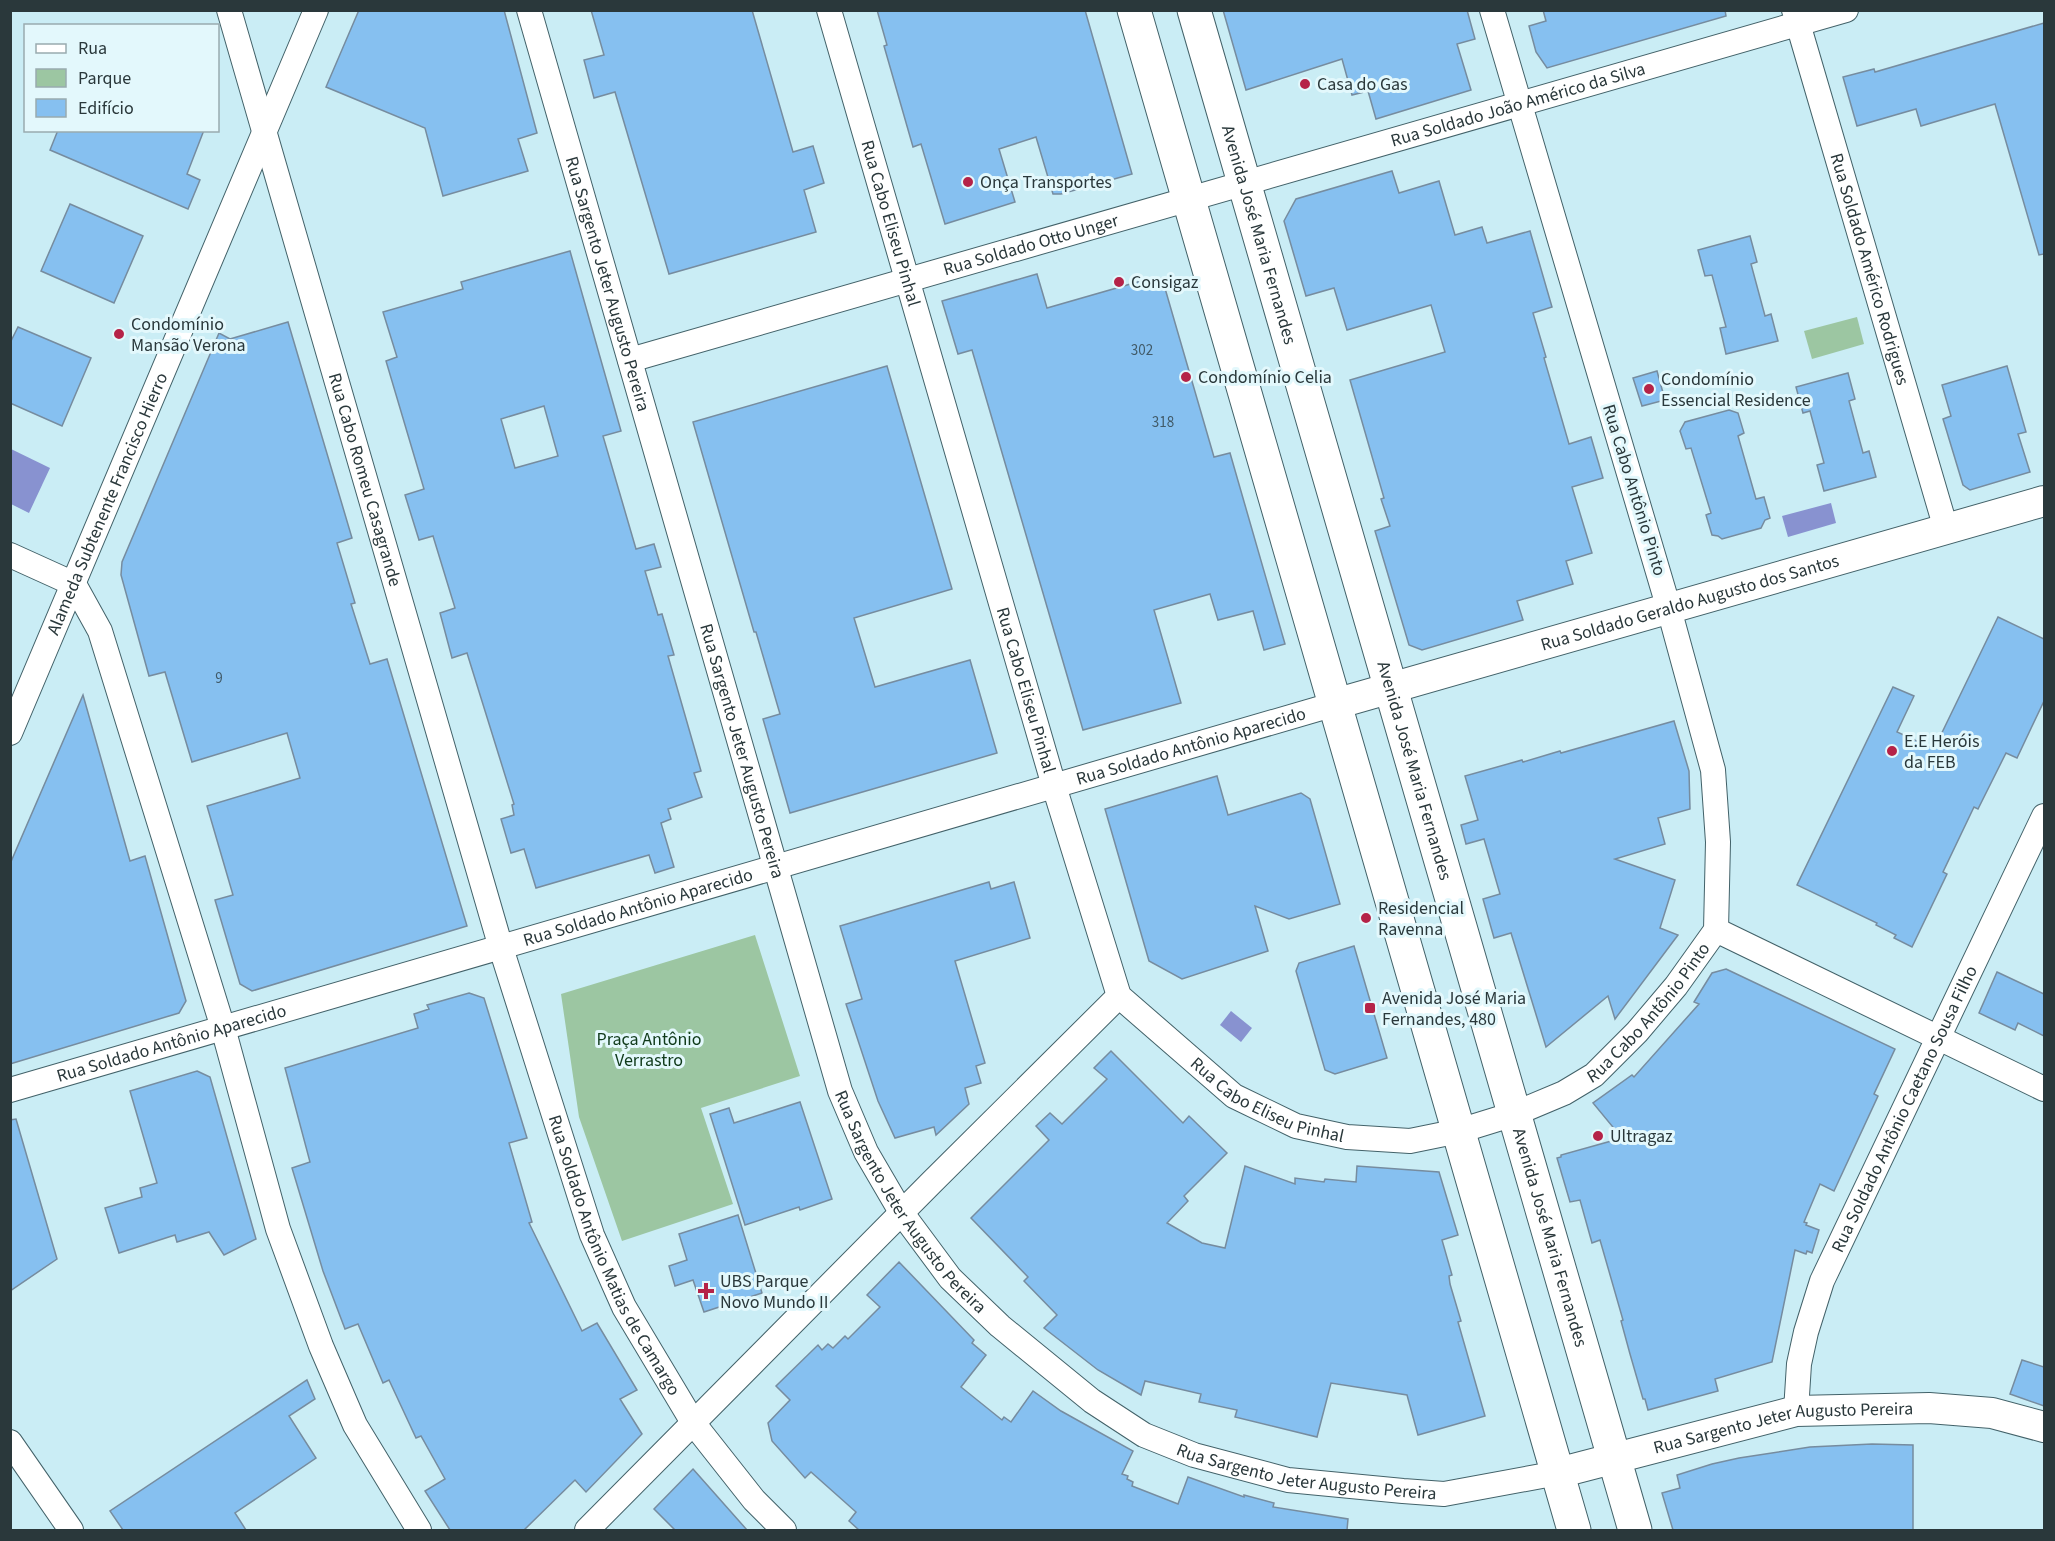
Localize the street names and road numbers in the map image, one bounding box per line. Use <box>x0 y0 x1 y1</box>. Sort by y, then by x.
street label: Rua Soldado João Américo da Silva <box>1388 56 1648 153</box>
street label: Avenida José Maria Fernandes <box>1216 122 1303 347</box>
street label: Rua Cabo Eliseu Pinhal <box>855 137 927 309</box>
street label: Rua Soldado Américo Rodrigues <box>1824 150 1916 388</box>
street label: Rua Sargento Jeter Augusto Pereira <box>559 153 656 414</box>
street label: Rua Soldado Otto Unger <box>940 207 1122 282</box>
street label: Alameda Subtenente Francisco Hierro <box>40 369 174 639</box>
street label: Rua Cabo Romeu Casagrande <box>322 370 408 589</box>
street label: Rua Cabo Antônio Pinto <box>1596 401 1672 579</box>
street label: Rua Soldado Geraldo Augusto dos Santos <box>1538 548 1842 657</box>
street label: Rua Cabo Eliseu Pinhal <box>990 604 1062 776</box>
street label: Rua Sargento Jeter Augusto Pereira <box>694 621 791 881</box>
street label: Avenida José Maria Fernandes <box>1371 658 1458 883</box>
street label: Rua Soldado Antônio Aparecido <box>1073 701 1309 791</box>
street label: Rua Soldado Antônio Aparecido <box>520 862 756 952</box>
street label: Rua Cabo Antônio Pinto <box>1582 937 1716 1089</box>
street label: Rua Soldado Antônio Caetano Sousa Filho <box>1825 961 1983 1256</box>
street label: Rua Soldado Antônio Aparecido <box>53 998 289 1088</box>
street label: Rua Cabo Eliseu Pinhal <box>1185 1051 1346 1149</box>
street label: Rua Sargento Jeter Augusto Pereira <box>829 1086 992 1319</box>
street label: Rua Soldado Antônio Matias de Camargo <box>542 1112 687 1400</box>
street label: Avenida José Maria Fernandes <box>1506 1125 1594 1350</box>
street label: Rua Sargento Jeter Augusto Pereira <box>1651 1396 1913 1460</box>
street label: Rua Sargento Jeter Augusto Pereira <box>1173 1437 1437 1506</box>

